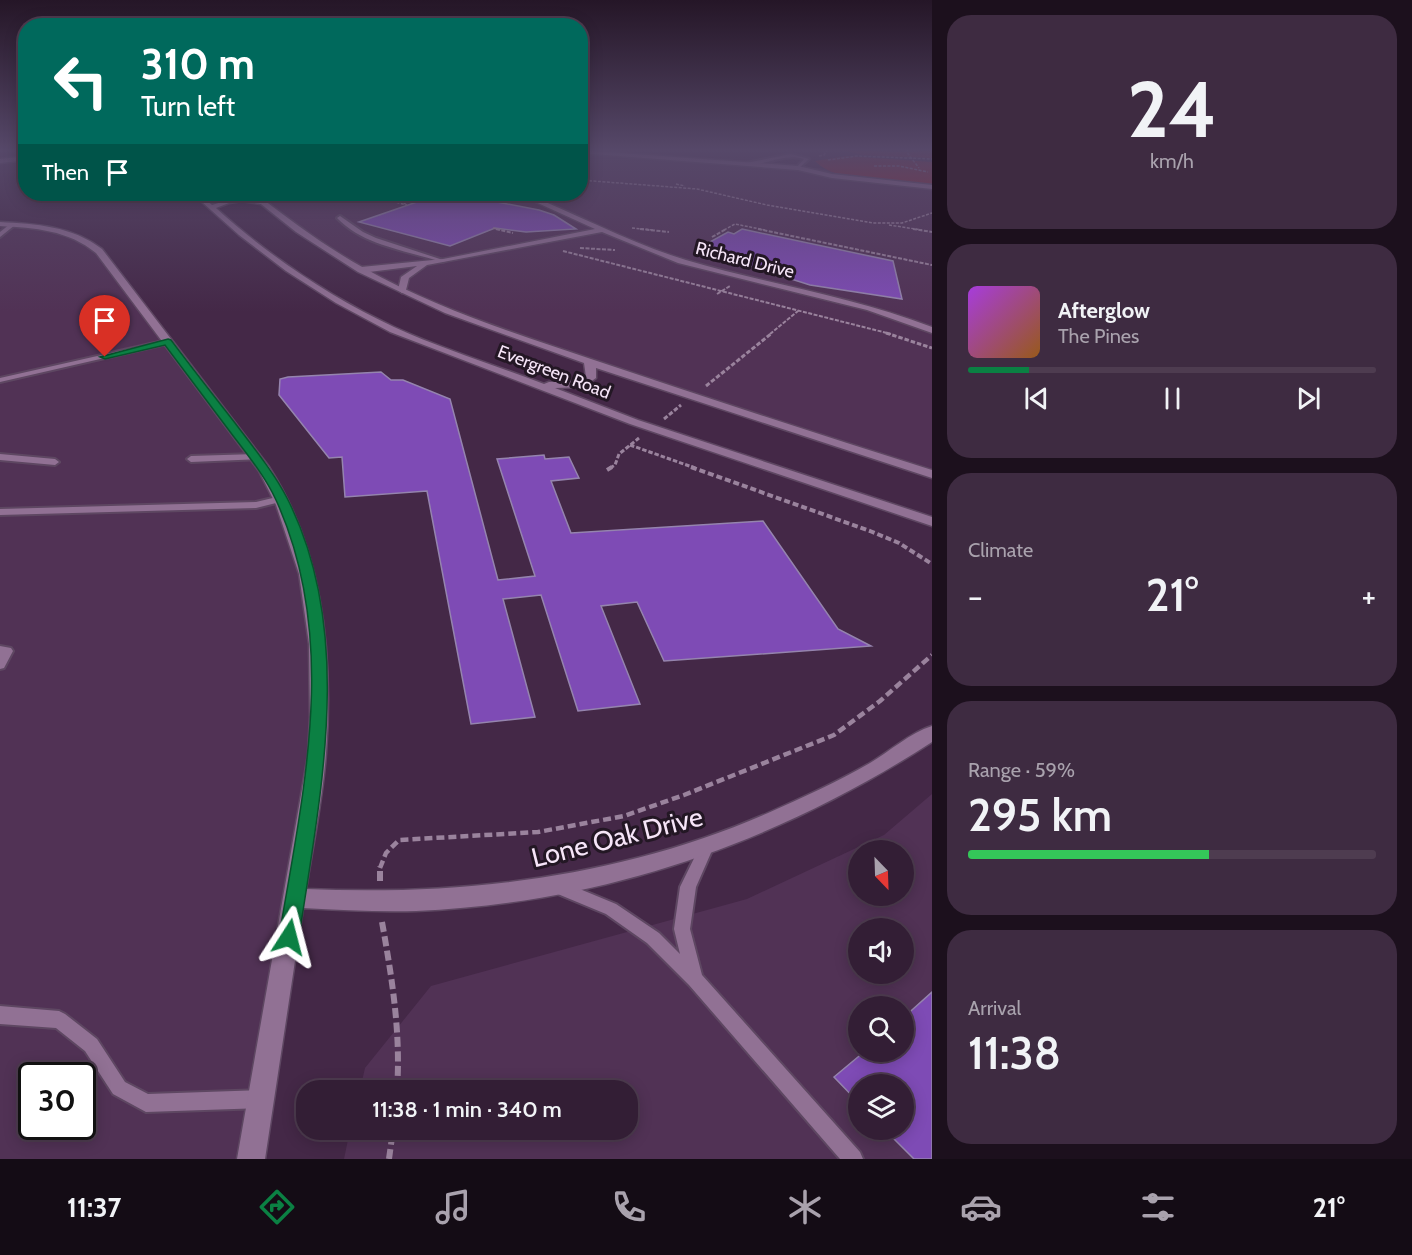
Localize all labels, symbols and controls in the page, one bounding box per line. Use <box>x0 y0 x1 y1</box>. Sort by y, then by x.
text: 310 m <box>141 38 255 90</box>
icon: left <box>42 42 120 120</box>
text: 24 <box>1127 62 1217 157</box>
text: Turn left <box>141 90 235 123</box>
text: km/h <box>1150 149 1194 173</box>
icon: arrive <box>101 156 134 189</box>
text: Then <box>42 159 89 186</box>
street label: Richard Drive <box>693 237 797 283</box>
pin <box>79 295 130 357</box>
text: Afterglow <box>1058 297 1150 324</box>
icon: arrive <box>88 304 121 337</box>
text: The Pines <box>1058 324 1139 348</box>
street label: Evergreen Road <box>494 340 614 404</box>
icon: previous <box>1020 382 1053 415</box>
icon: pause <box>1156 382 1189 415</box>
icon: next <box>1292 382 1325 415</box>
text: Climate <box>968 538 1033 562</box>
text: 21° <box>1146 568 1198 622</box>
text: − <box>968 576 983 616</box>
text: + <box>1361 576 1376 616</box>
text: Range · 59% <box>968 758 1075 782</box>
text: 295 km <box>968 788 1112 842</box>
street label: Lone Oak Drive <box>528 800 706 874</box>
north arrow <box>848 840 914 906</box>
map controls <box>848 840 914 1140</box>
position arrow <box>257 905 321 969</box>
button: sound <box>848 918 914 984</box>
button: search <box>848 996 914 1062</box>
text: Arrival <box>968 996 1021 1020</box>
text: 11:38 <box>968 1026 1061 1080</box>
speed limit sign: 30 <box>18 1062 96 1140</box>
button: layers <box>848 1074 914 1140</box>
text: 11:38 · 1 min · 340 m <box>372 1096 562 1123</box>
icon: directions <box>256 1186 298 1228</box>
icon: music <box>432 1186 474 1228</box>
icon: phone <box>608 1186 650 1228</box>
icon: climate <box>784 1186 826 1228</box>
icon: car <box>960 1186 1002 1228</box>
icon: filters <box>1137 1186 1179 1228</box>
text: 11:37 <box>67 1191 121 1224</box>
text: 21° <box>1313 1191 1345 1224</box>

